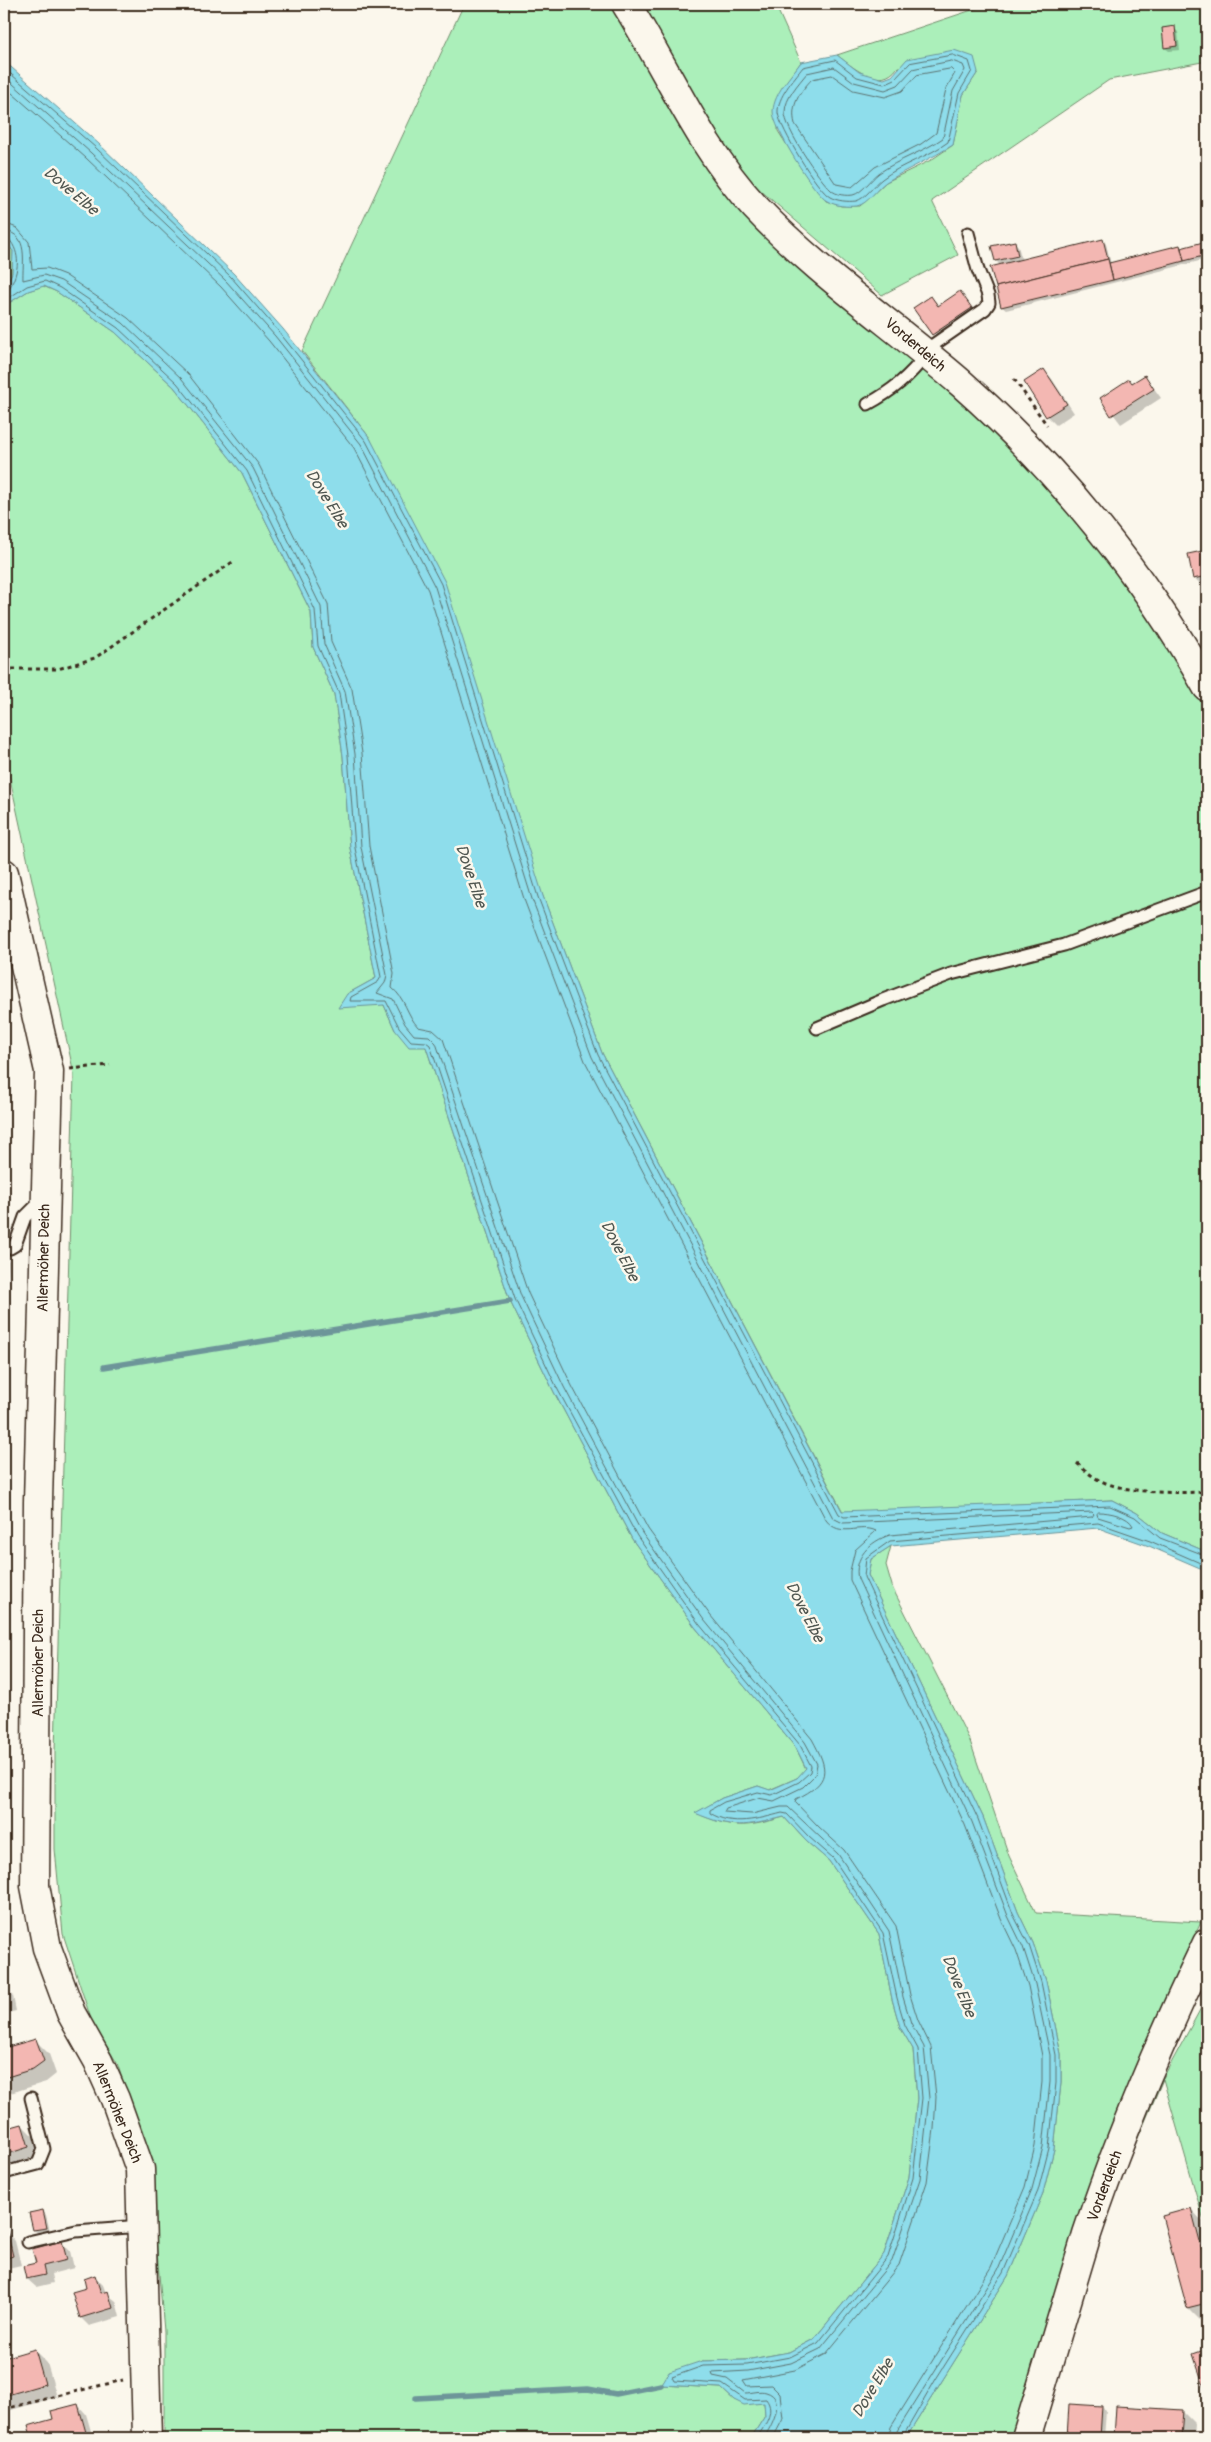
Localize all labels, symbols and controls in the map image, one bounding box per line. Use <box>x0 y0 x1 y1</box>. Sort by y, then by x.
water label: Dove Elbe <box>40 162 104 221</box>
street label: Vorderdeich <box>880 314 950 376</box>
water label: Dove Elbe <box>301 466 354 534</box>
water label: Dove Elbe <box>451 842 492 912</box>
street label: Allermöher Deich <box>34 1204 54 1312</box>
water label: Dove Elbe <box>596 1217 645 1286</box>
water label: Dove Elbe <box>781 1578 830 1647</box>
street label: Allermöher Deich <box>29 1609 48 1717</box>
water label: Dove Elbe <box>938 1952 981 2022</box>
street label: Allermöher Deich <box>88 2058 146 2166</box>
street label: Vorderdeich <box>1083 2148 1127 2224</box>
water label: Dove Elbe <box>848 2353 899 2421</box>

